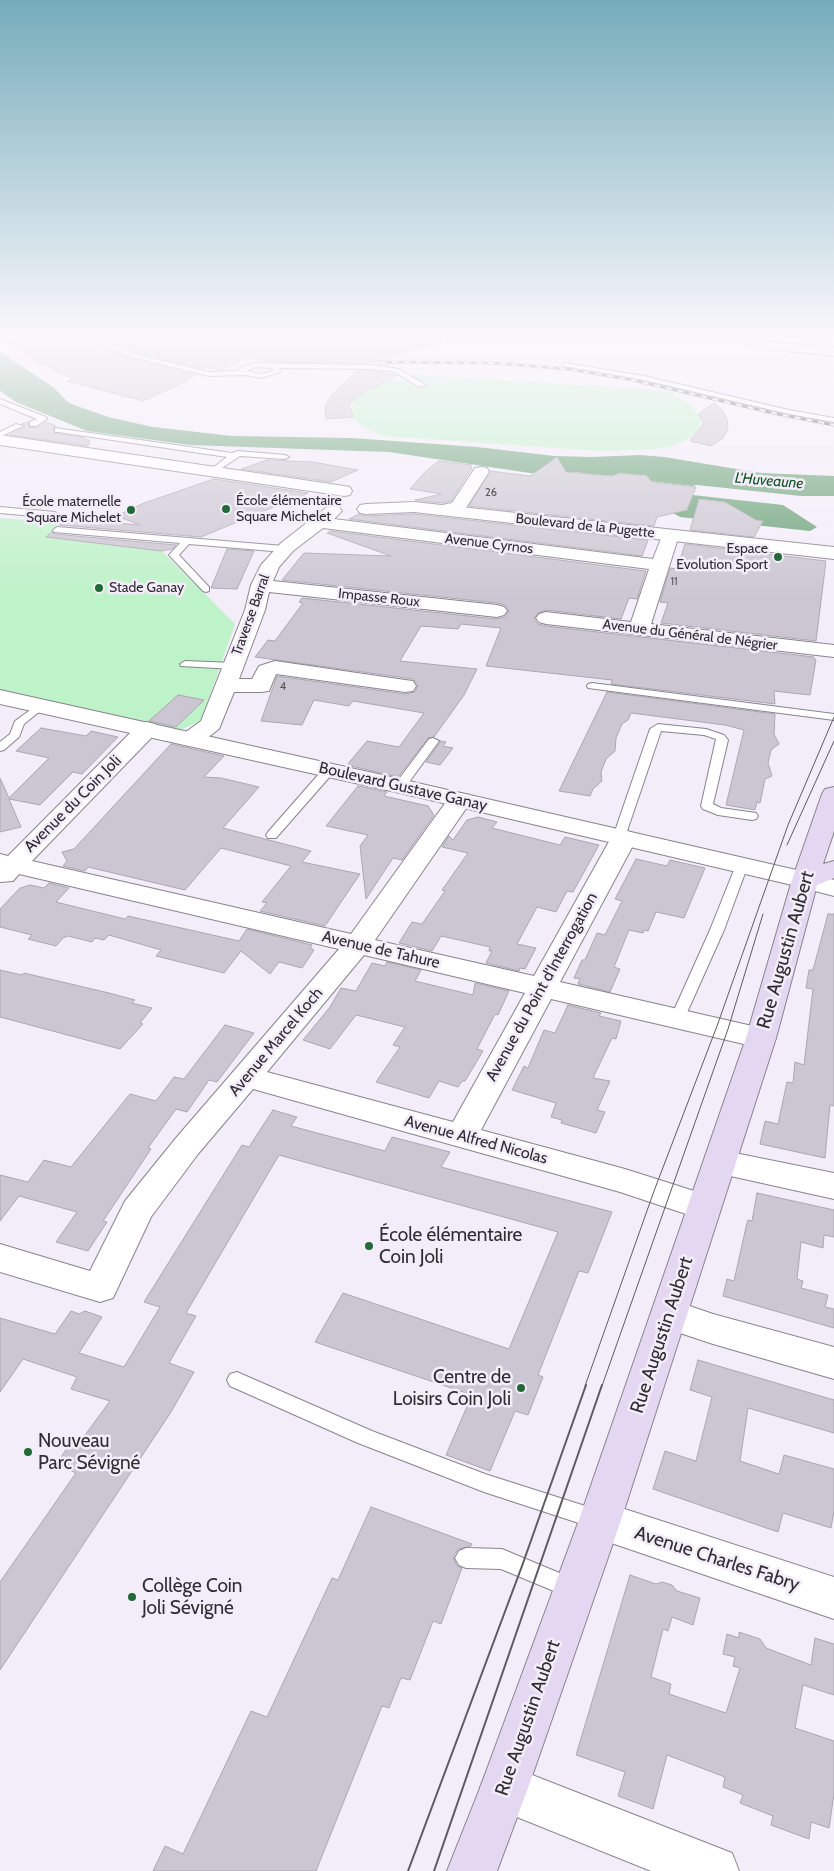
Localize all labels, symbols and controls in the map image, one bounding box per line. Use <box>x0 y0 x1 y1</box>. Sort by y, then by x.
water label: L'Huveaune <box>734 469 804 493</box>
house number: 26 <box>485 486 497 500</box>
place label: École élémentaire Square Michelet <box>236 493 342 526</box>
place label: École maternelle Square Michelet <box>22 494 121 526</box>
marker: École élémentaire Square Michelet <box>220 503 232 515</box>
marker: École maternelle Square Michelet <box>125 504 137 516</box>
street label: Boulevard de la Pugette <box>515 510 655 542</box>
street label: Avenue Cyrnos <box>444 530 534 558</box>
place label: Espace Evolution Sport <box>676 541 768 574</box>
marker: Espace Evolution Sport <box>772 551 784 563</box>
street label: Traverse Barral <box>229 572 273 658</box>
house number: 11 <box>670 575 678 589</box>
place label: Stade Ganay <box>109 580 184 596</box>
marker: Stade Ganay <box>93 582 105 594</box>
street label: Impasse Roux <box>337 585 421 611</box>
street label: Avenue du Général de Négrier <box>602 616 778 654</box>
house number: 4 <box>280 680 286 694</box>
street label: Avenue du Coin Joli <box>20 751 126 857</box>
street label: Boulevard Gustave Ganay <box>317 758 489 816</box>
street label: Rue Augustin Aubert <box>753 868 819 1032</box>
street label: Avenue du Point d'Interrogation <box>482 889 602 1085</box>
street label: Avenue de Tahure <box>320 927 442 973</box>
street label: Avenue Marcel Koch <box>225 984 327 1100</box>
street label: Avenue Alfred Nicolas <box>402 1112 550 1168</box>
place label: École élémentaire Coin Joli <box>379 1224 522 1268</box>
marker: École élémentaire Coin Joli <box>363 1240 375 1252</box>
street label: Rue Augustin Aubert <box>626 1254 698 1416</box>
place label: Centre de Loisirs Coin Joli <box>393 1366 511 1410</box>
marker: Centre de Loisirs Coin Joli <box>515 1382 527 1394</box>
place label: Nouveau Parc Sévigné <box>38 1430 140 1474</box>
marker: Nouveau Parc Sévigné <box>22 1446 34 1458</box>
street label: Avenue Charles Fabry <box>632 1522 802 1596</box>
place label: Collège Coin Joli Sévigné <box>142 1575 242 1619</box>
marker: Collège Coin Joli Sévigné <box>126 1591 138 1603</box>
street label: Rue Augustin Aubert <box>491 1637 565 1799</box>

